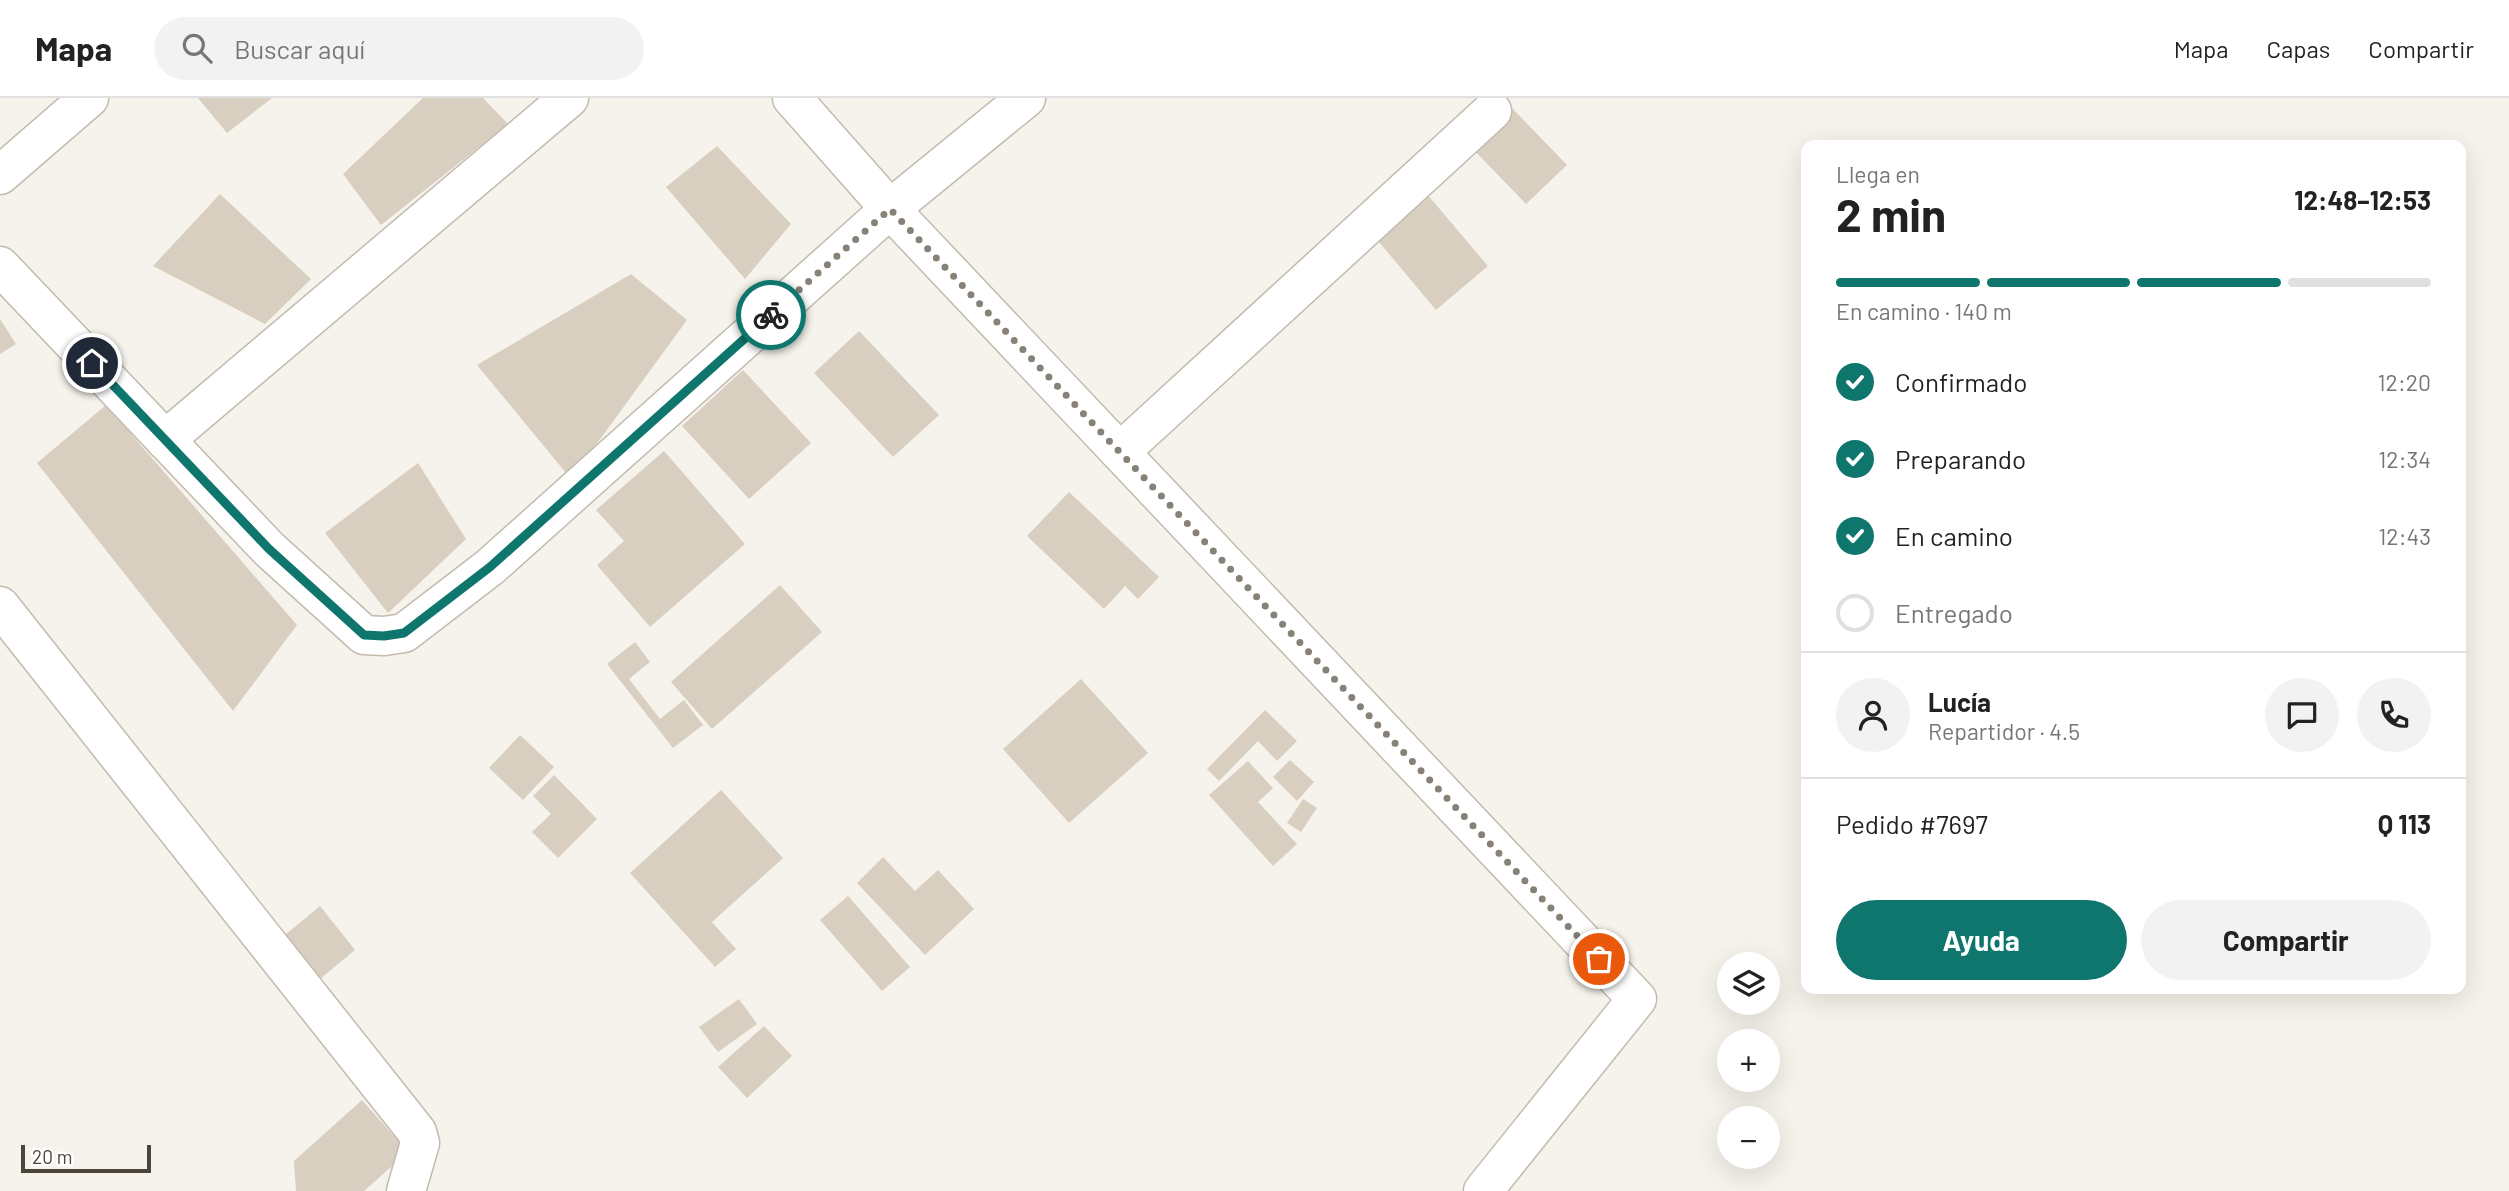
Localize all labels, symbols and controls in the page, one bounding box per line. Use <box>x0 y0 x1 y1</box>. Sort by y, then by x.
search box <box>154 17 644 80</box>
text: Mapa <box>35 28 112 68</box>
icon: search <box>178 29 216 67</box>
text: Buscar aquí <box>234 33 365 64</box>
text: Mapa <box>2174 34 2229 63</box>
text: Capas <box>2267 34 2330 63</box>
text: Compartir <box>2368 34 2474 63</box>
text: Llega en <box>1836 160 1920 188</box>
text: 12:48–12:53 <box>2294 184 2431 215</box>
text: 2 min <box>1836 186 1946 241</box>
courier <box>736 280 806 350</box>
icon: bike <box>752 296 790 334</box>
text: En camino · 140 m <box>1836 297 2012 325</box>
pin <box>62 333 122 393</box>
icon: home <box>73 344 111 382</box>
icon: check <box>1836 363 1874 401</box>
text: Confirmado <box>1895 366 2027 397</box>
text: 12:20 <box>2378 368 2431 396</box>
icon: check <box>1836 440 1874 478</box>
text: Preparando <box>1895 443 2026 474</box>
text: 12:34 <box>2378 445 2431 473</box>
icon: check <box>1836 517 1874 555</box>
text: En camino <box>1895 520 2013 551</box>
text: 12:43 <box>2378 522 2431 550</box>
text: Entregado <box>1895 597 2013 628</box>
button: person <box>1836 678 1910 752</box>
button: chat <box>2265 678 2339 752</box>
button: phone <box>2357 678 2431 752</box>
text: Lucía <box>1928 686 1991 717</box>
text: Repartidor · 4.5 <box>1928 717 2080 745</box>
text: Pedido #7697 <box>1836 808 1988 839</box>
text: Q 113 <box>2378 808 2431 839</box>
button: Ayuda <box>1836 900 2127 980</box>
button: Compartir <box>2141 900 2431 980</box>
pin <box>1569 929 1629 989</box>
icon: bag <box>1580 940 1618 978</box>
map controls <box>1717 952 1780 1169</box>
button: layers <box>1717 952 1780 1015</box>
button: + <box>1717 1029 1780 1092</box>
button: − <box>1717 1106 1780 1169</box>
scale bar <box>21 1142 150 1174</box>
text: 20 m <box>32 1145 72 1168</box>

